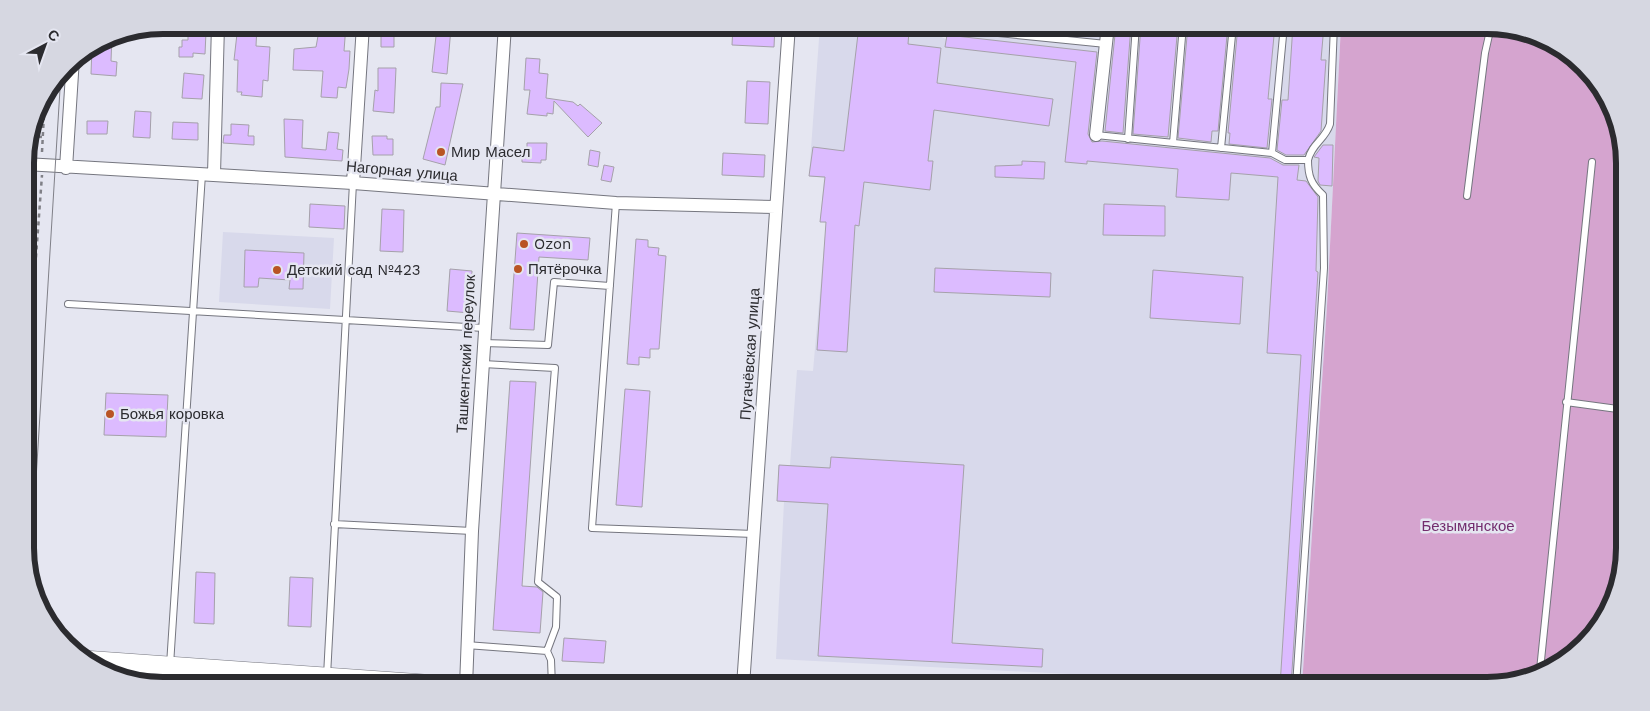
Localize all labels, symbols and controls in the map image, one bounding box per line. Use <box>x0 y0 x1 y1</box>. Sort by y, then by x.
north arrow <box>20 20 70 70</box>
text: С <box>44 26 63 45</box>
place label: Мир Масел <box>451 143 530 161</box>
marker: Мир Масел <box>435 146 447 158</box>
street label: Нагорная улица <box>345 157 459 185</box>
place label: Ozon <box>534 235 571 253</box>
marker: Ozon <box>518 238 530 250</box>
place label: Пятёрочка <box>528 260 602 278</box>
place label: Детский сад №423 <box>287 261 420 279</box>
marker: Пятёрочка <box>512 263 524 275</box>
marker: Детский сад №423 <box>271 264 283 276</box>
street label: Ташкентский переулок <box>453 274 479 434</box>
street label: Пугачёвская улица <box>736 287 764 421</box>
place label: Божья коровка <box>120 405 225 423</box>
marker: Божья коровка <box>104 408 116 420</box>
park label: Безымянское <box>1421 517 1515 535</box>

